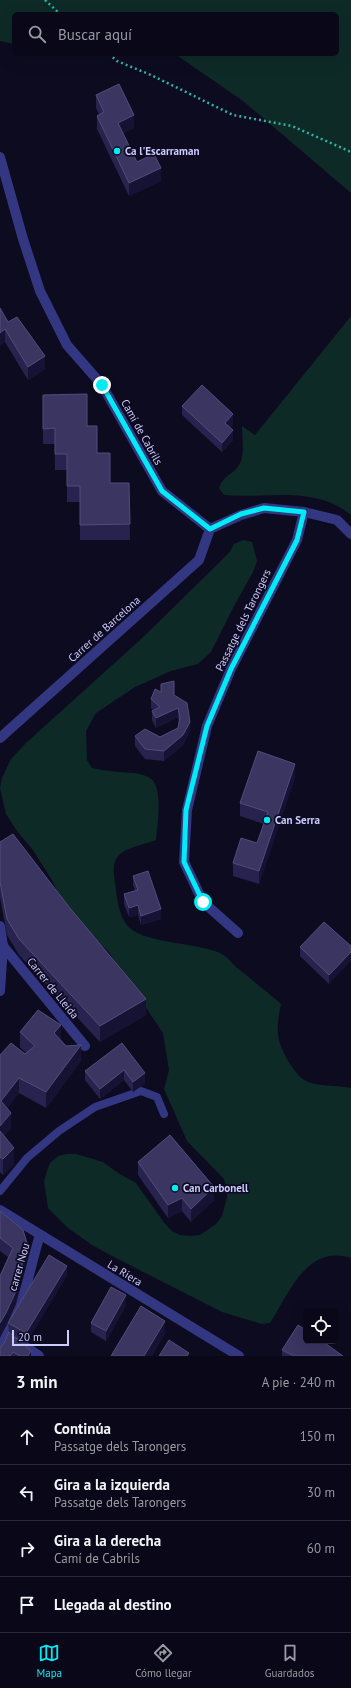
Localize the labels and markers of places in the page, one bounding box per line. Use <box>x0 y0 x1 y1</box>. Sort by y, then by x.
place label: Ca l'Escarraman <box>125 144 199 158</box>
marker: Ca l'Escarraman <box>112 146 122 156</box>
place label: Can Serra <box>275 813 320 827</box>
marker: Can Serra <box>262 815 272 825</box>
place label: Can Carbonell <box>183 1181 249 1195</box>
marker: Can Carbonell <box>170 1183 180 1193</box>

